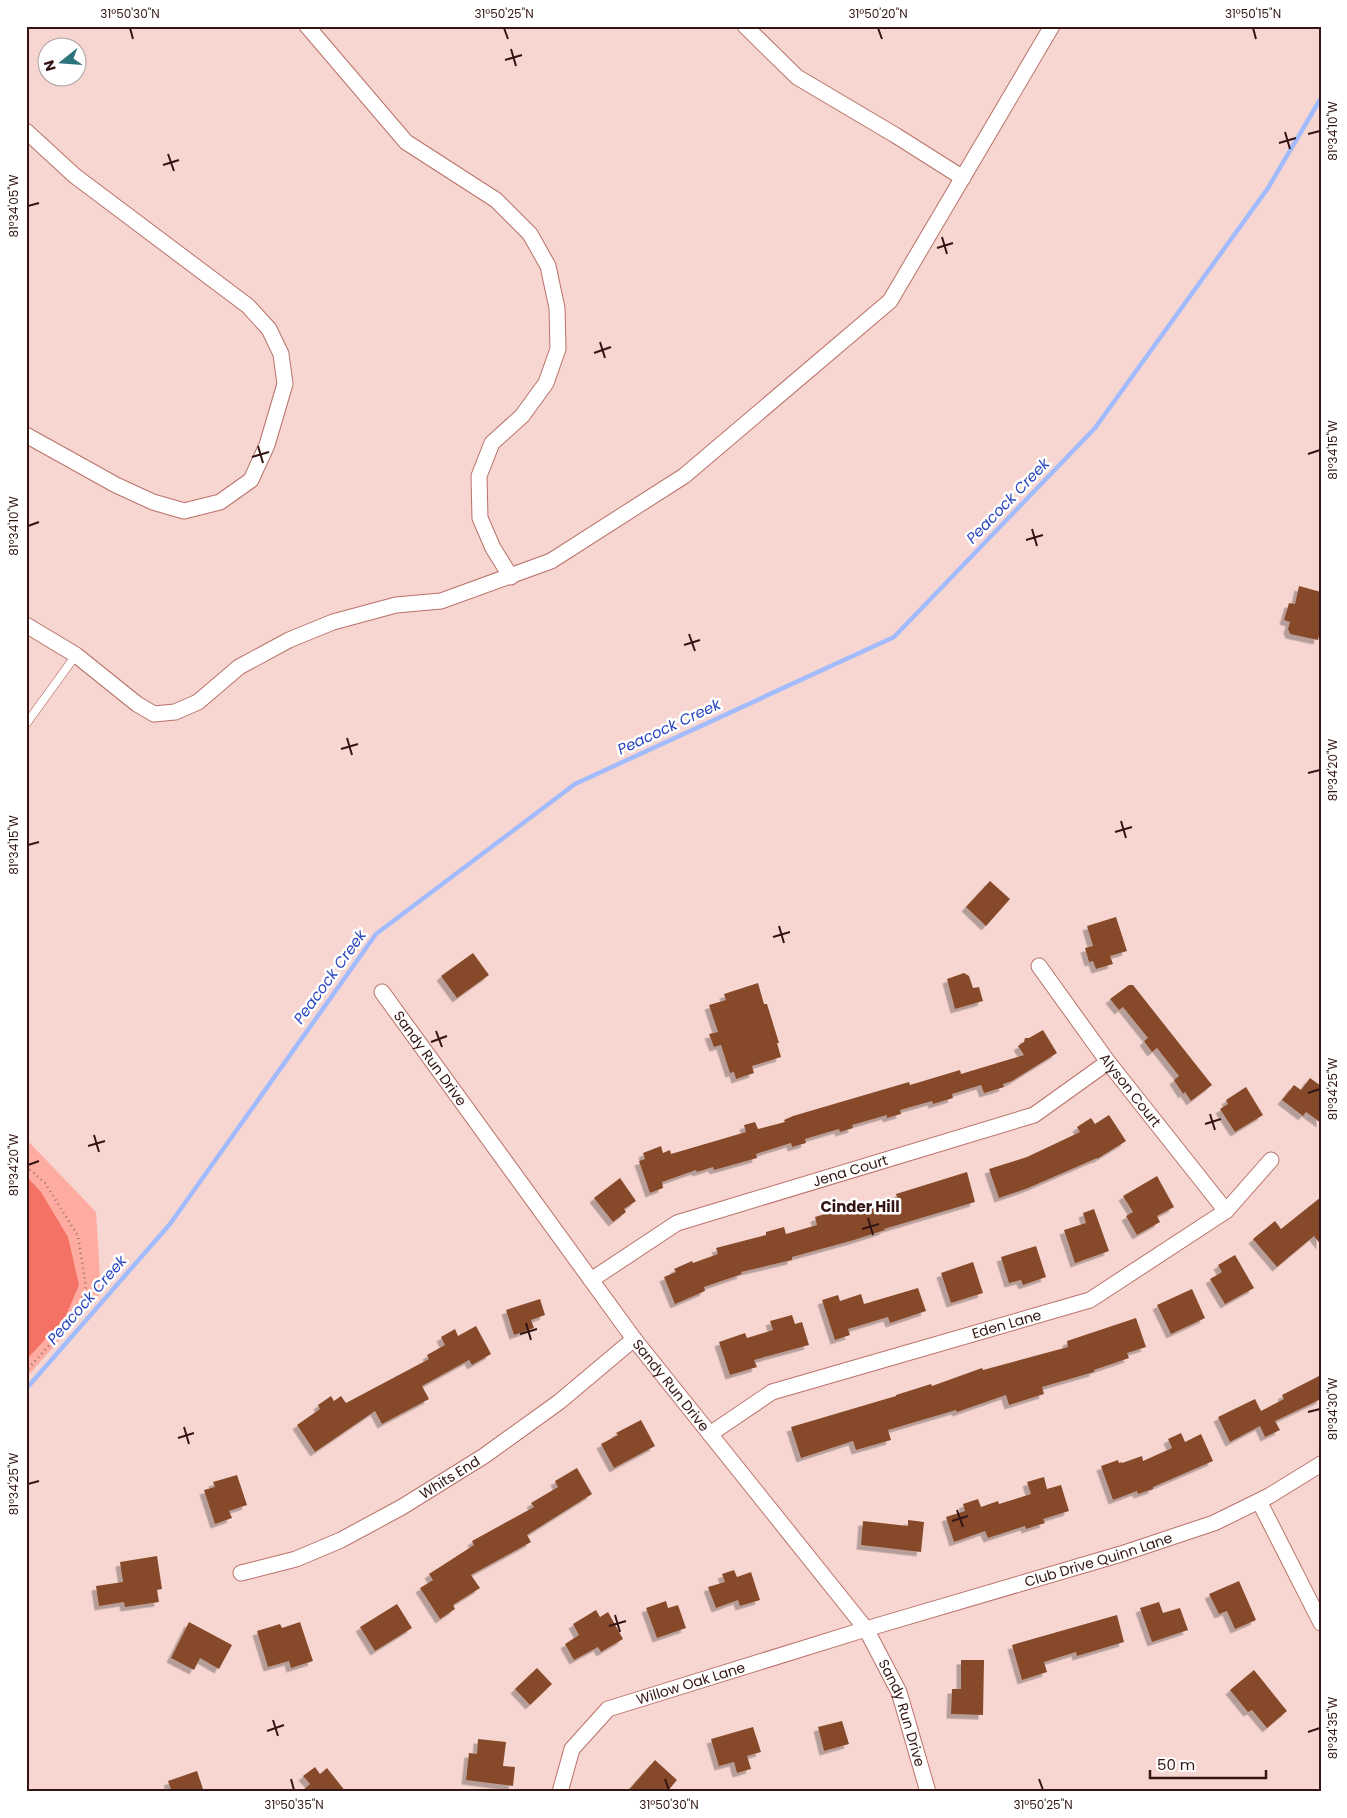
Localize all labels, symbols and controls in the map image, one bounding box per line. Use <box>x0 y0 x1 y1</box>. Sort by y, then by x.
text: 31°50'30"N <box>100 5 160 22</box>
text: 31°50'25"N <box>474 5 534 22</box>
text: 31°50'20"N <box>848 5 908 22</box>
text: 31°50'15"N <box>1225 5 1281 22</box>
north arrow <box>38 38 88 88</box>
text: N <box>38 58 61 74</box>
text: 81°34'10"W <box>1324 101 1341 161</box>
text: 81°34'05"W <box>5 174 22 238</box>
text: 81°34'15"W <box>1324 420 1341 480</box>
water label: Peacock Creek <box>961 452 1055 548</box>
text: 81°34'10"W <box>5 496 22 556</box>
water label: Peacock Creek <box>614 693 725 760</box>
text: 81°34'20"W <box>1324 738 1341 801</box>
text: 81°34'15"W <box>5 815 22 875</box>
water label: Peacock Creek <box>288 924 372 1028</box>
street label: Sandy Run Drive <box>389 1007 472 1110</box>
street label: Alyson Court <box>1095 1049 1166 1131</box>
text: 81°34'25"W <box>1324 1057 1341 1120</box>
text: 81°34'20"W <box>5 1133 22 1196</box>
street label: Jena Court <box>810 1150 890 1191</box>
district label: Cinder Hill <box>820 1196 900 1217</box>
water label: Peacock Creek <box>42 1250 132 1349</box>
street label: Eden Lane <box>969 1305 1044 1344</box>
street label: Sandy Run Drive <box>628 1335 714 1436</box>
text: 81°34'30"W <box>1324 1377 1341 1440</box>
street label: Whits End <box>415 1451 484 1504</box>
text: 81°34'25"W <box>5 1452 22 1515</box>
street label: Club Drive Quinn Lane <box>1022 1528 1175 1592</box>
street label: Sandy Run Drive <box>873 1656 930 1769</box>
street label: Willow Oak Lane <box>634 1657 748 1710</box>
text: 81°34'35"W <box>1324 1696 1341 1759</box>
scale bar <box>1150 1748 1266 1780</box>
text: 50 m <box>1157 1754 1195 1775</box>
text: 31°50'35"N <box>264 1796 324 1813</box>
text: 31°50'30"N <box>639 1796 699 1813</box>
text: 31°50'25"N <box>1013 1796 1073 1813</box>

